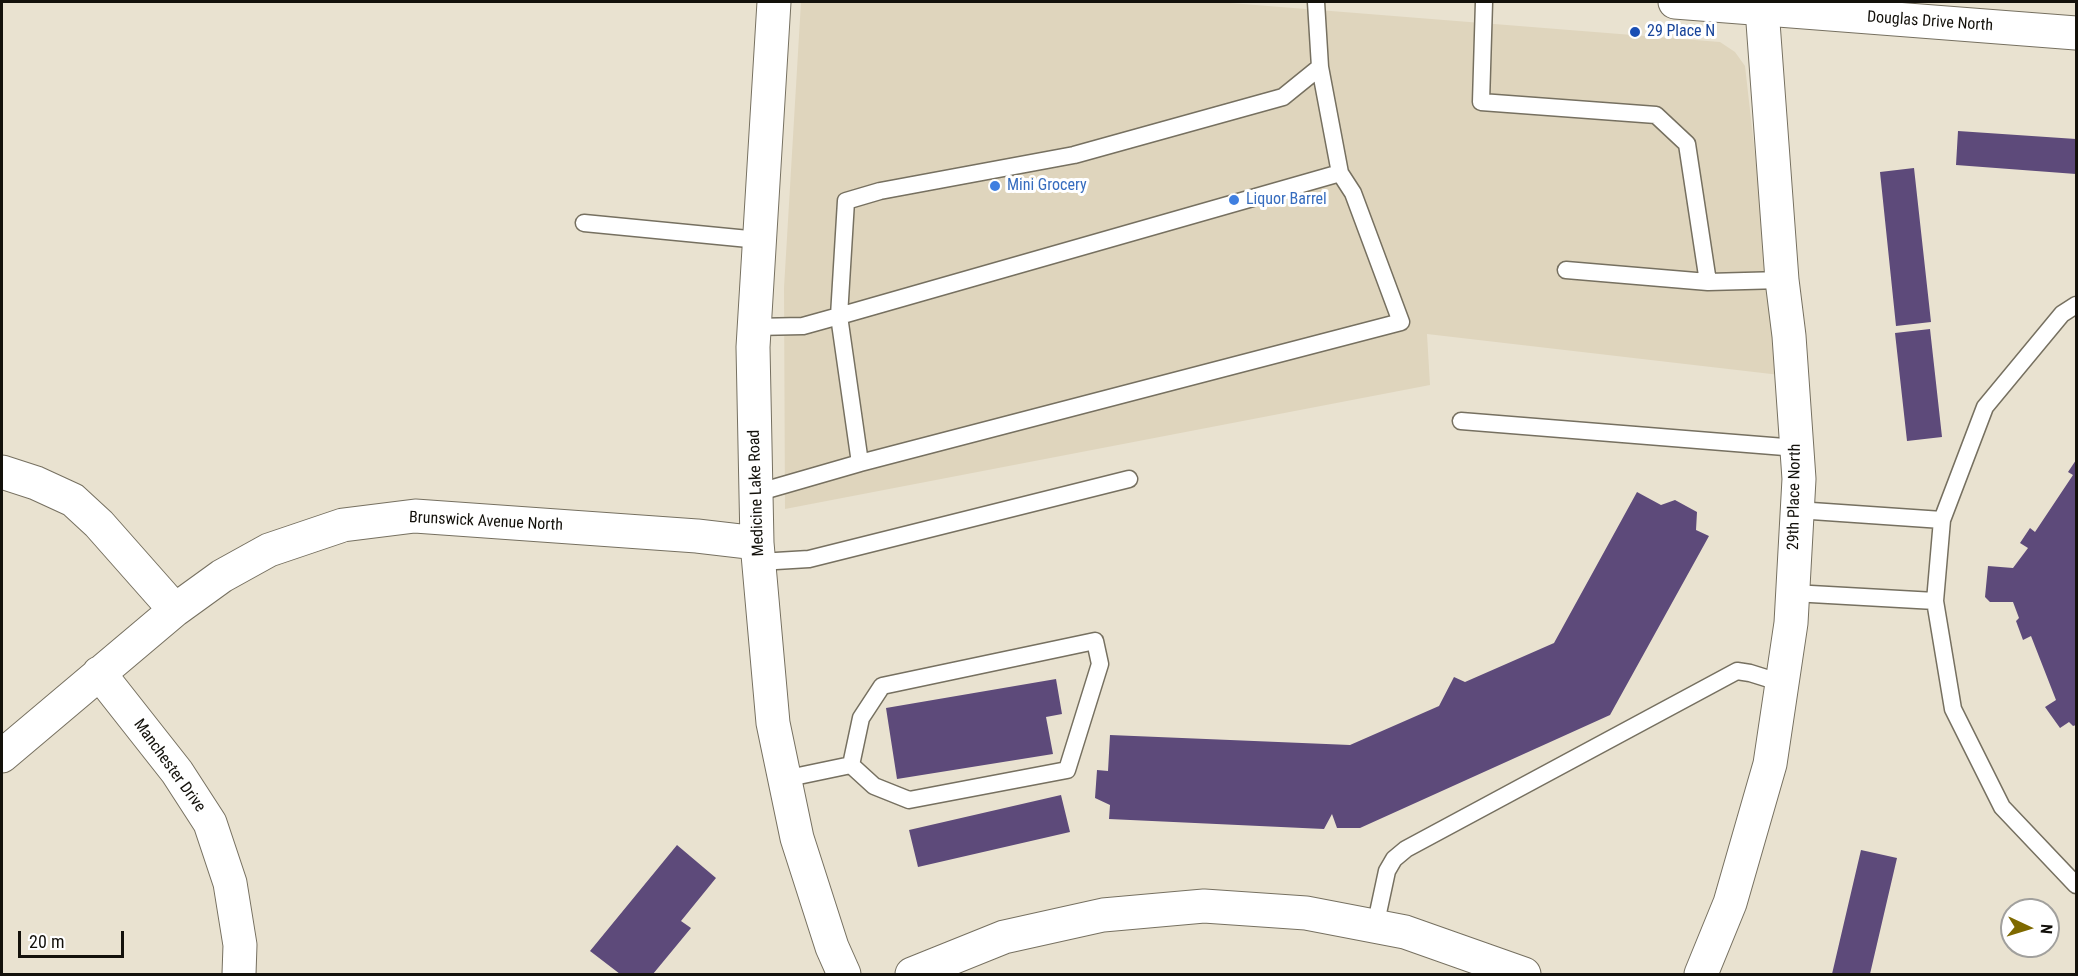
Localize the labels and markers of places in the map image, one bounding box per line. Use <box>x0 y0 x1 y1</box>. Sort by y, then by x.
place label: 29 Place N <box>1647 22 1715 42</box>
marker: 29 Place N <box>1628 25 1642 39</box>
place label: Mini Grocery <box>1007 176 1087 196</box>
marker: Mini Grocery <box>988 179 1002 193</box>
place label: Liquor Barrel <box>1246 190 1327 210</box>
marker: Liquor Barrel <box>1227 193 1241 207</box>

